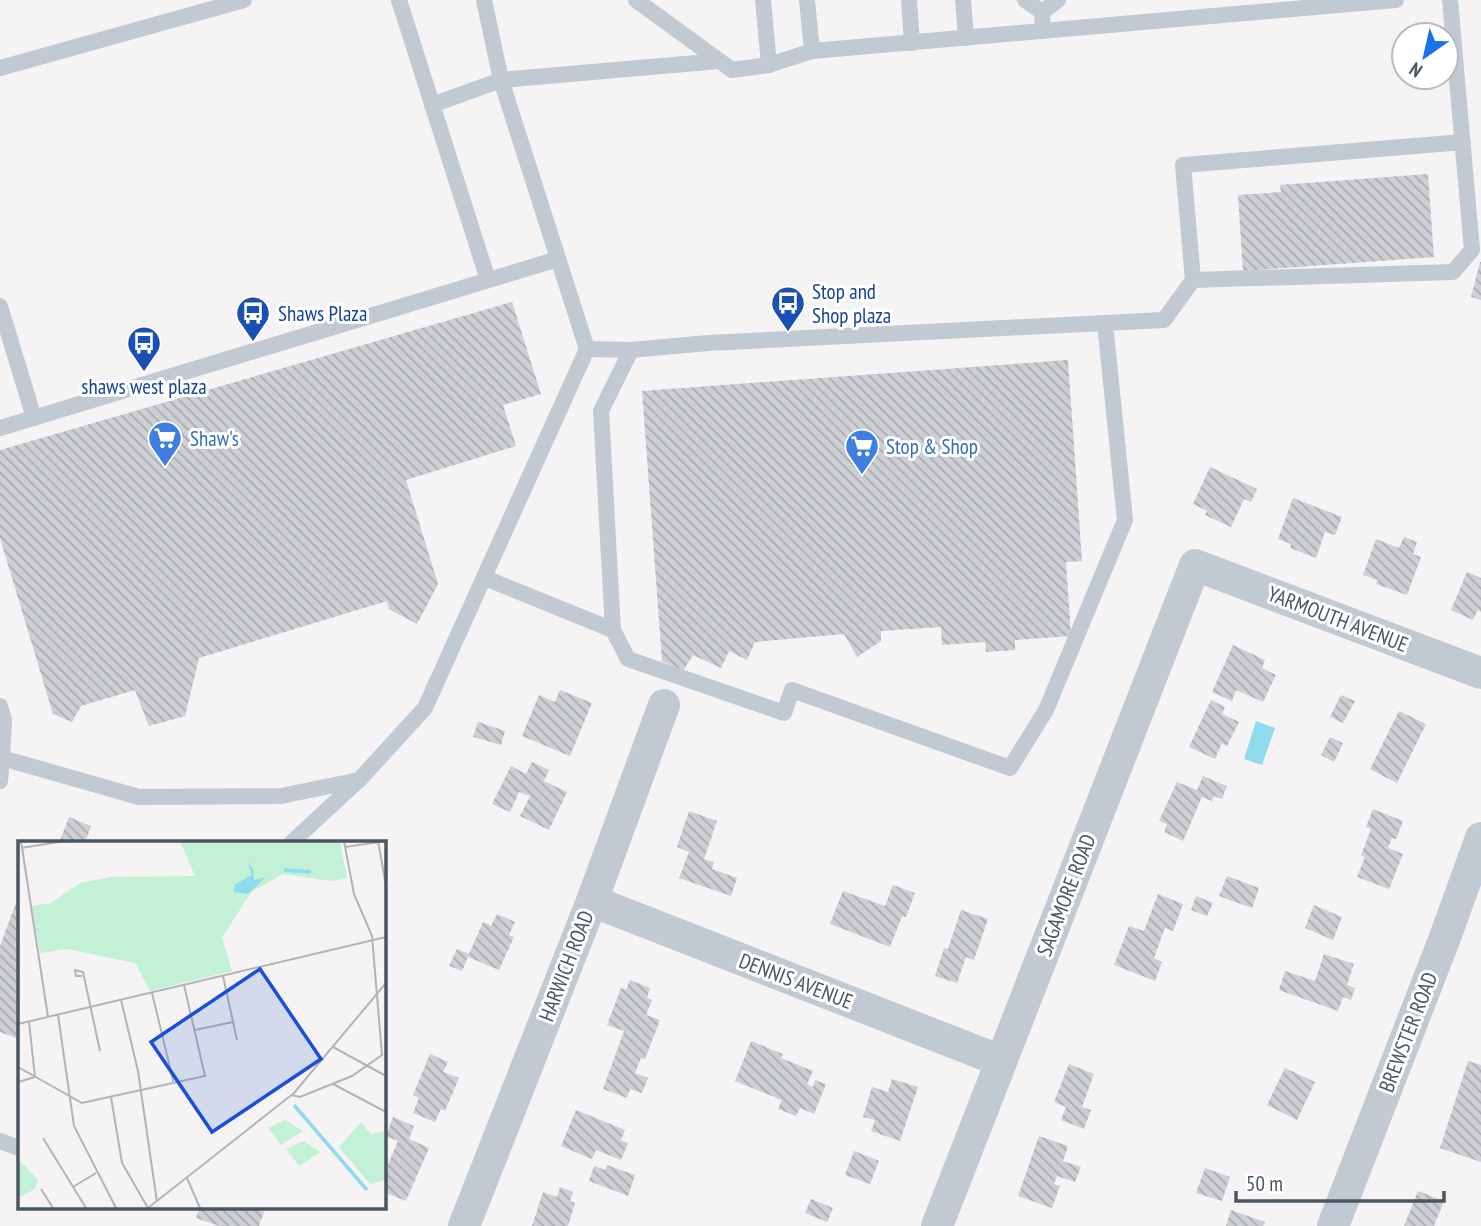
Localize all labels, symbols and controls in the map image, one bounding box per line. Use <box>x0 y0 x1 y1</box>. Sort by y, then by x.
north arrow <box>1390 21 1460 91</box>
text: N <box>1405 57 1426 83</box>
place label: Stop and Shop plaza <box>812 278 891 329</box>
bus stop icon: Stop and Shop plaza <box>769 284 807 333</box>
bus stop icon: Shaws Plaza <box>234 294 272 343</box>
place label: Shaws Plaza <box>278 300 367 327</box>
bus stop icon: shaws west plaza <box>125 324 163 373</box>
place label: shaws west plaza <box>81 373 207 400</box>
supermarket icon: Shaw's <box>146 419 184 468</box>
place label: Shaw's <box>190 425 239 452</box>
supermarket icon: Stop & Shop <box>843 427 881 476</box>
place label: Stop & Shop <box>886 433 978 460</box>
street label: YARMOUTH AVENUE <box>1264 580 1412 658</box>
street label: SAGAMORE ROAD <box>1030 830 1102 960</box>
inset map <box>18 841 385 1208</box>
street label: HARWICH ROAD <box>533 907 599 1025</box>
street label: DENNIS AVENUE <box>735 947 857 1015</box>
street label: BREWSTER ROAD <box>1373 968 1443 1096</box>
scale bar <box>1236 1160 1444 1204</box>
text: 50 m <box>1246 1170 1283 1197</box>

